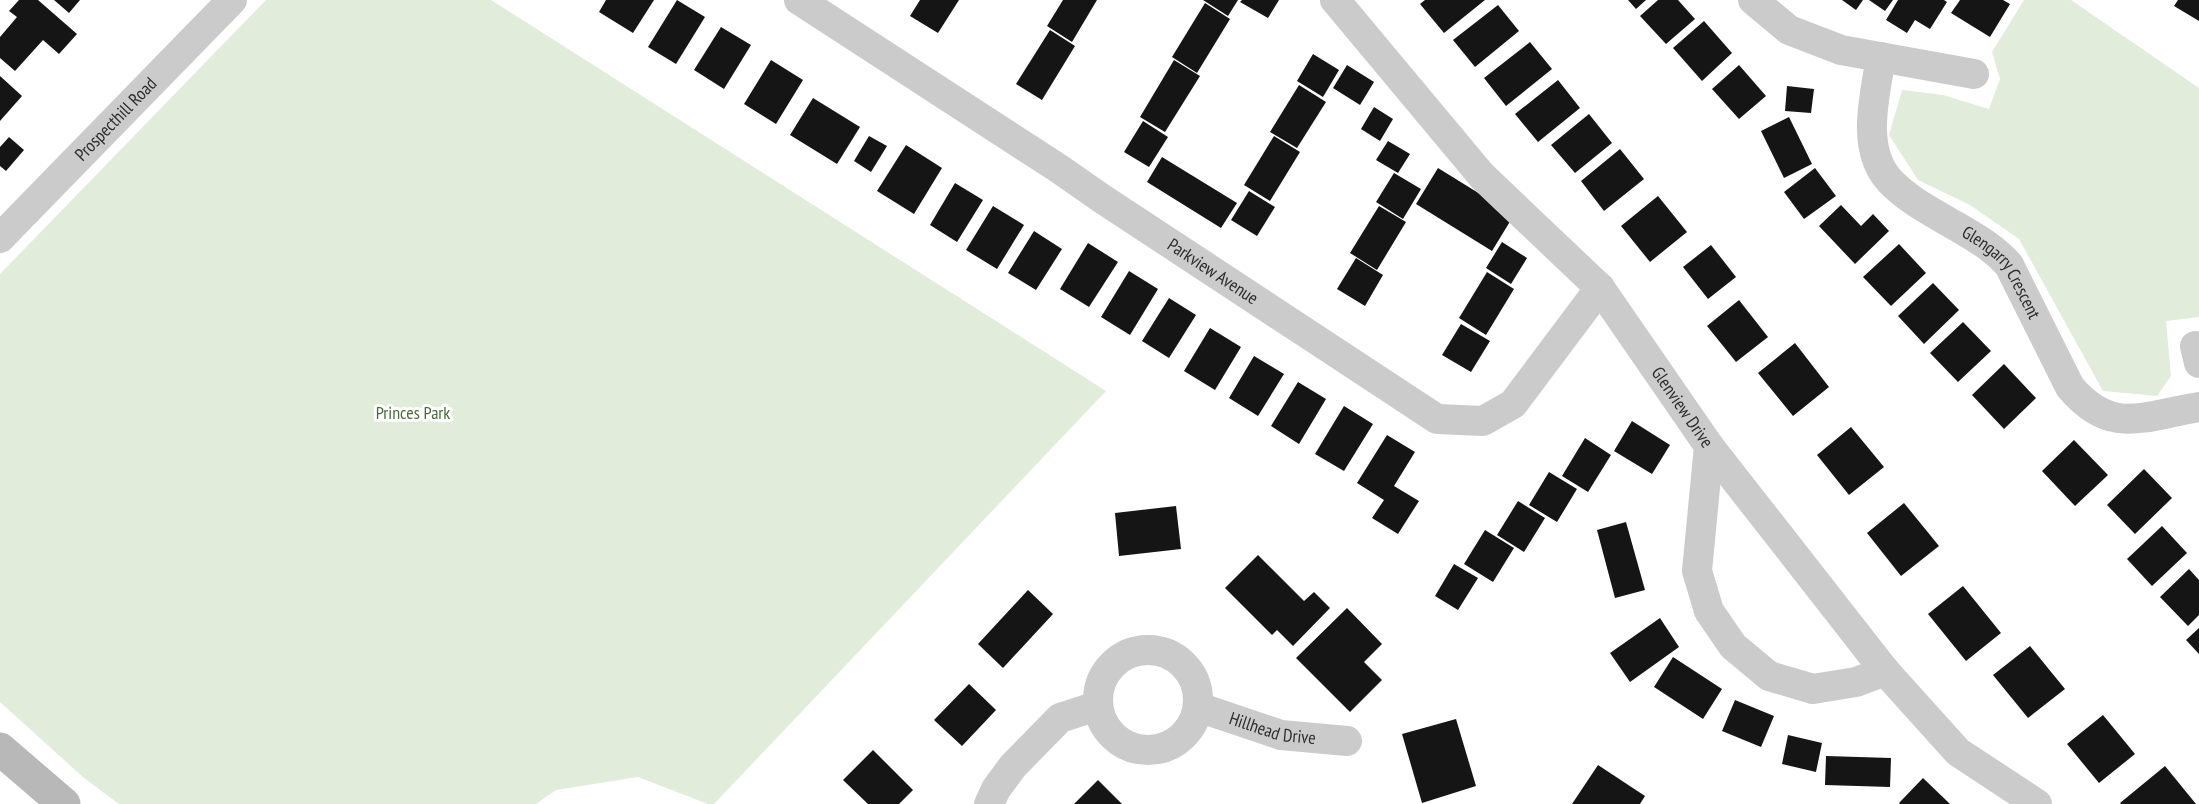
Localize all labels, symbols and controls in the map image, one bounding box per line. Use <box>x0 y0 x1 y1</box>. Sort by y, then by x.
street label: Prospecthill Road <box>70 72 161 165</box>
street label: Glengarry Crescent <box>1958 220 2046 323</box>
street label: Parkview Avenue <box>1163 233 1263 309</box>
street label: Glenview Drive <box>1647 362 1719 452</box>
park label: Princes Park <box>376 401 450 424</box>
street label: Hillhead Drive <box>1226 706 1317 749</box>

